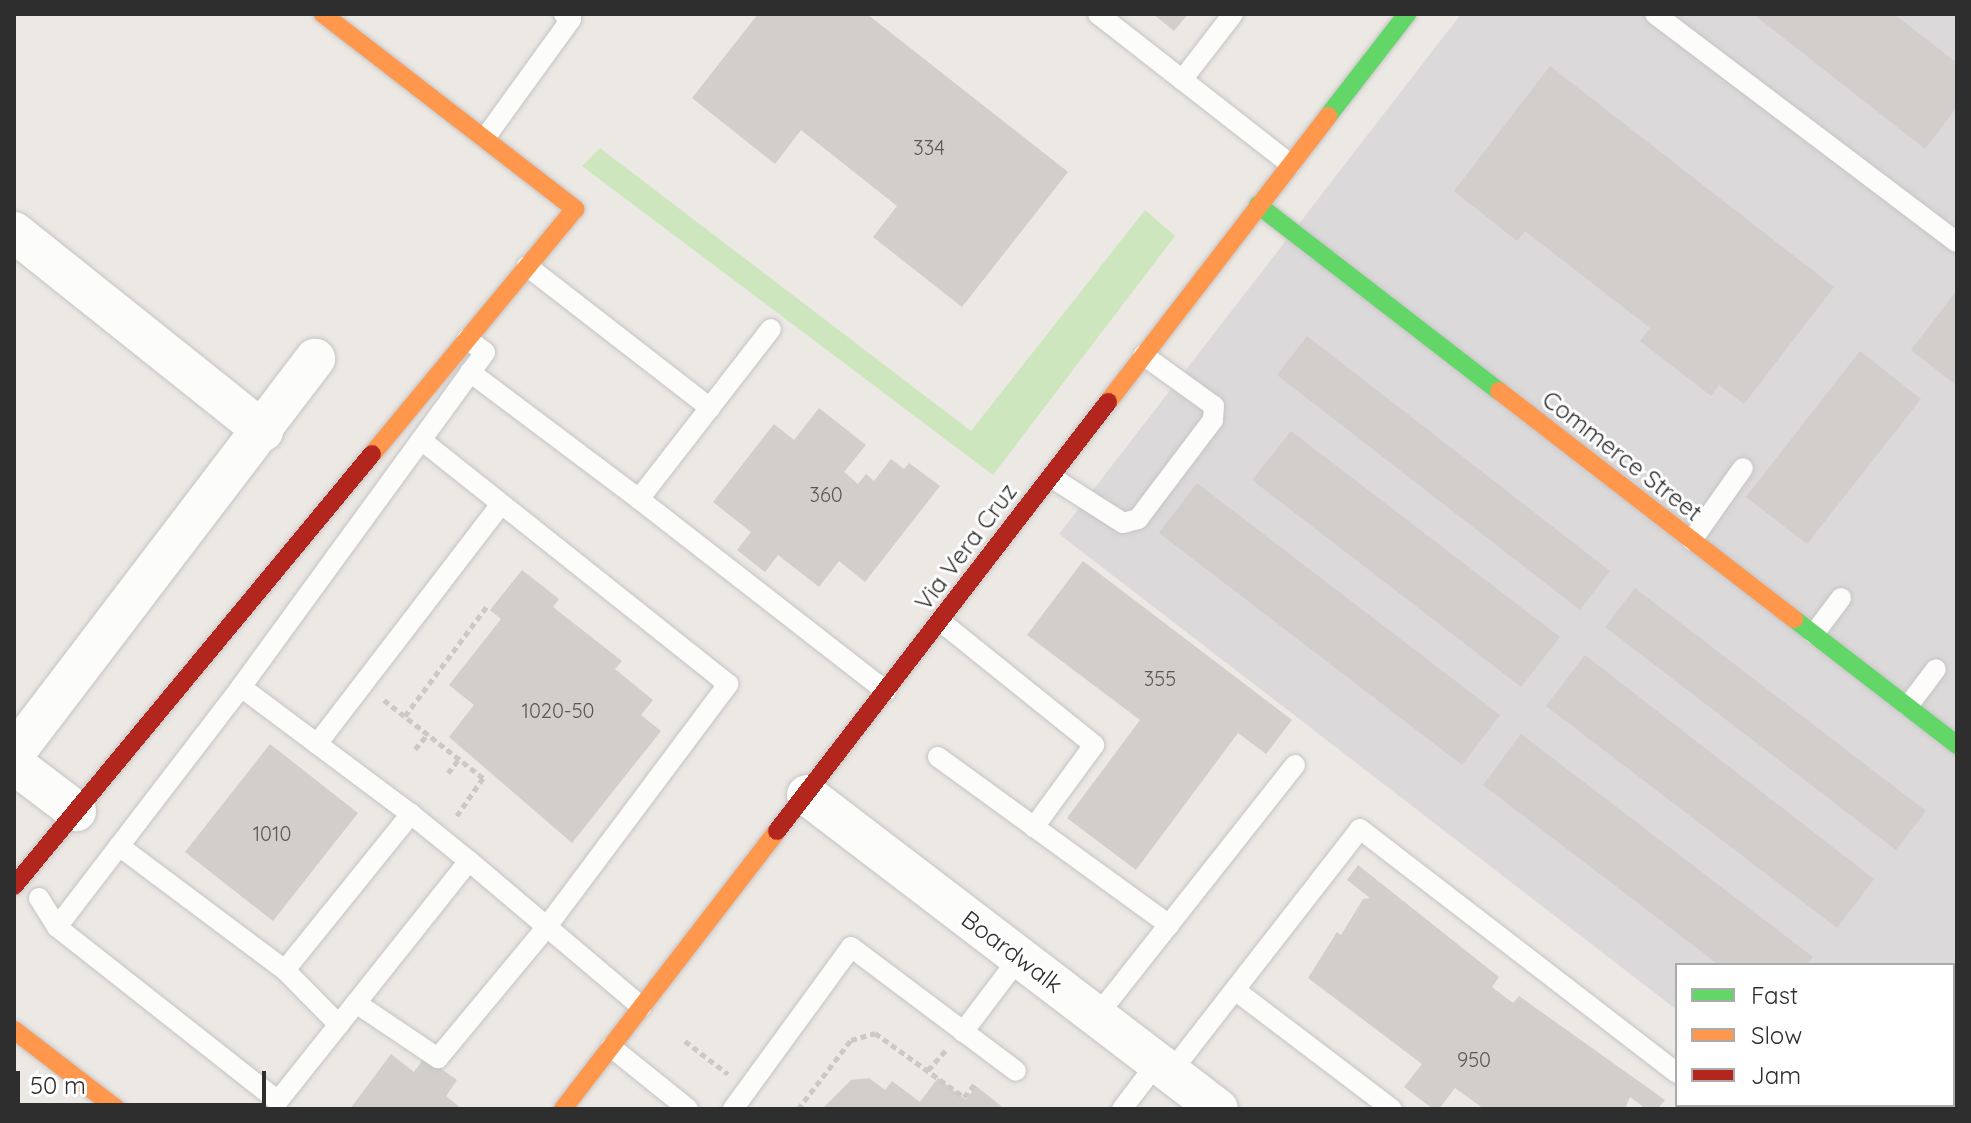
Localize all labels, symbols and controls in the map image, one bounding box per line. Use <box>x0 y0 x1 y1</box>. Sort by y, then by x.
house number: 334 <box>913 135 945 159</box>
street label: Commerce Street <box>1537 385 1707 527</box>
street label: Via Vera Cruz <box>909 478 1023 616</box>
house number: 360 <box>809 482 843 506</box>
house number: 355 <box>1144 666 1176 690</box>
house number: 1020-50 <box>522 698 594 722</box>
house number: 1010 <box>253 821 291 845</box>
street label: Boardwalk <box>956 905 1068 999</box>
legend <box>1675 963 1955 1107</box>
text: Fast <box>1751 980 1798 1010</box>
text: Slow <box>1751 1020 1802 1050</box>
house number: 950 <box>1457 1047 1491 1071</box>
scale bar <box>20 1055 270 1105</box>
text: Jam <box>1751 1060 1801 1090</box>
text: 50 m <box>30 1070 86 1100</box>

